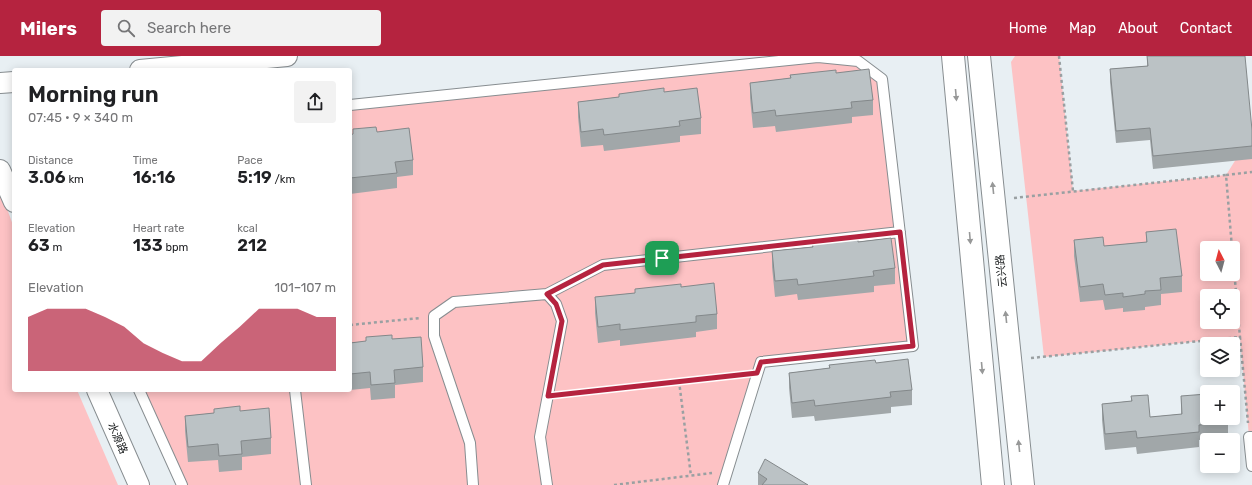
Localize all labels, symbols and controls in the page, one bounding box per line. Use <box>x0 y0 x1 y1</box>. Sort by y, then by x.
search box <box>101 10 381 46</box>
text: Milers <box>20 17 77 40</box>
icon: search <box>115 17 137 39</box>
text: Search here <box>147 19 231 37</box>
text: Home <box>1009 20 1047 37</box>
text: Map <box>1069 20 1096 37</box>
text: About <box>1118 20 1158 37</box>
text: Contact <box>1180 20 1232 37</box>
text: Morning run <box>28 81 159 108</box>
button: share <box>294 81 336 123</box>
one-way arrow <box>953 89 960 101</box>
text: 07:45 · 9 × 340 m <box>28 110 133 125</box>
text: Distance <box>28 154 73 167</box>
text: Time <box>133 154 158 167</box>
text: Pace <box>237 154 263 167</box>
text: 3.06 <box>28 167 66 187</box>
text: 16:16 <box>133 167 175 187</box>
text: 5:19 <box>237 167 272 187</box>
text: km <box>66 173 84 186</box>
text: /km <box>272 173 295 186</box>
one-way arrow <box>989 181 996 194</box>
text: Elevation <box>28 222 75 235</box>
text: Heart rate <box>133 222 185 235</box>
text: kcal <box>237 222 258 235</box>
one-way arrow <box>967 232 973 244</box>
text: 63 <box>28 235 50 255</box>
text: 133 <box>133 235 163 255</box>
text: 212 <box>237 235 267 255</box>
text: m <box>50 241 62 254</box>
text: bpm <box>163 241 188 254</box>
pin <box>645 241 679 275</box>
north arrow <box>1200 241 1240 281</box>
map controls <box>1200 241 1240 473</box>
icon: arrive <box>651 247 673 269</box>
street label: 云兴路 <box>993 254 1010 288</box>
text: Elevation <box>28 280 84 295</box>
text: 101–107 m <box>274 280 336 295</box>
button: locate <box>1200 289 1240 329</box>
one-way arrow <box>1003 311 1009 323</box>
button: layers <box>1200 337 1240 377</box>
one-way arrow <box>979 362 986 374</box>
button: + <box>1200 385 1240 425</box>
street label: 水源路 <box>105 420 130 456</box>
button: − <box>1200 433 1240 473</box>
one-way arrow <box>1016 440 1022 452</box>

